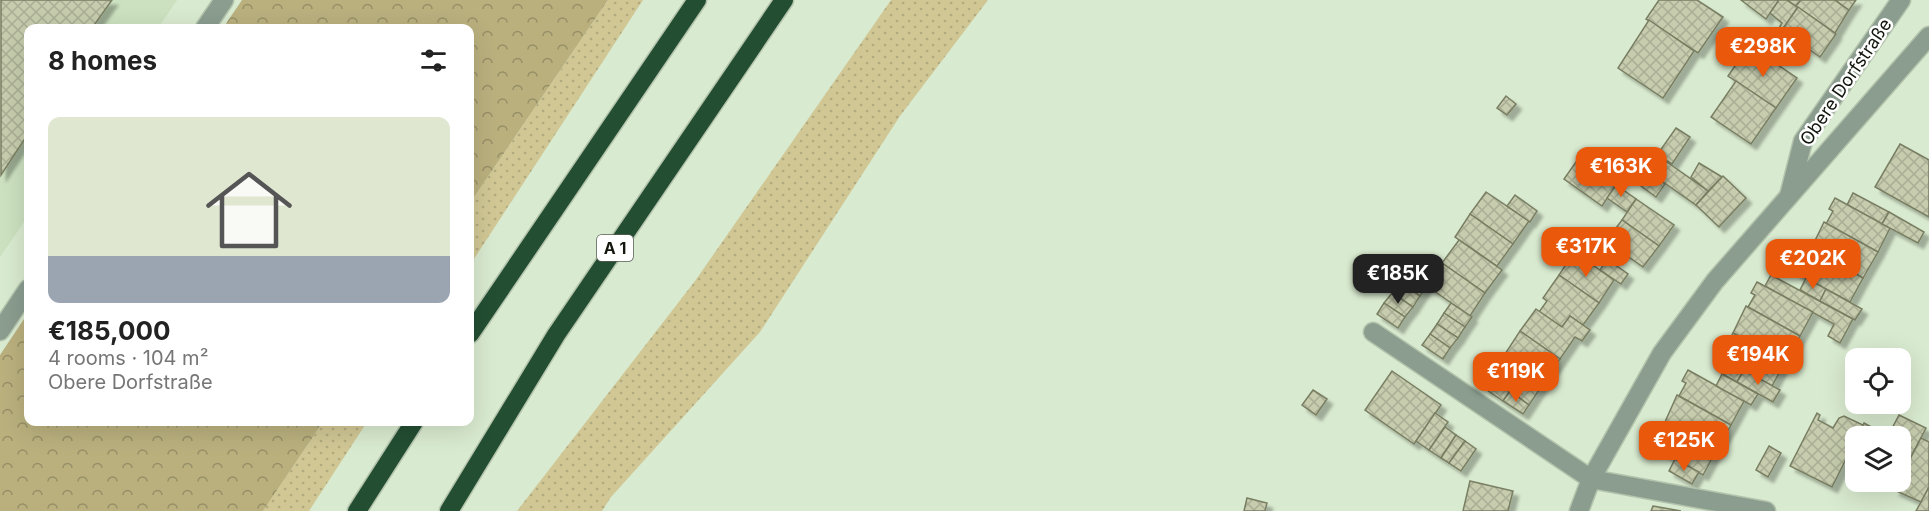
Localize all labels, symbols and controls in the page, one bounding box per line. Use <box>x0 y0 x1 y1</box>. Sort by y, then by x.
street label: Obere Dorfstraße <box>1795 14 1896 149</box>
pin: €298K <box>1721 27 1805 78</box>
text: €298K <box>1730 34 1796 58</box>
icon: filters <box>417 44 450 77</box>
text: 8 homes <box>48 45 157 76</box>
pin: €163K <box>1579 147 1663 198</box>
text: €163K <box>1590 154 1652 178</box>
icon: home <box>195 156 303 264</box>
pin: €317K <box>1544 227 1628 278</box>
text: €317K <box>1555 234 1617 258</box>
road number: A 1 <box>597 235 633 261</box>
pin: €202K <box>1771 239 1855 290</box>
text: €202K <box>1780 246 1846 270</box>
pin: €185K <box>1356 254 1440 305</box>
text: €185K <box>1367 261 1429 285</box>
text: €185,000 <box>48 315 170 346</box>
pin: €194K <box>1716 335 1800 386</box>
text: €194K <box>1726 342 1790 366</box>
text: 4 rooms · 104 m² <box>48 346 208 370</box>
map controls <box>1845 348 1911 492</box>
button: locate <box>1845 348 1911 414</box>
pin: €119K <box>1474 352 1558 403</box>
text: €119K <box>1487 359 1545 383</box>
text: Obere Dorfstraße <box>48 370 213 394</box>
pin: €125K <box>1642 421 1726 472</box>
button: layers <box>1845 426 1911 492</box>
text: €125K <box>1653 428 1715 452</box>

